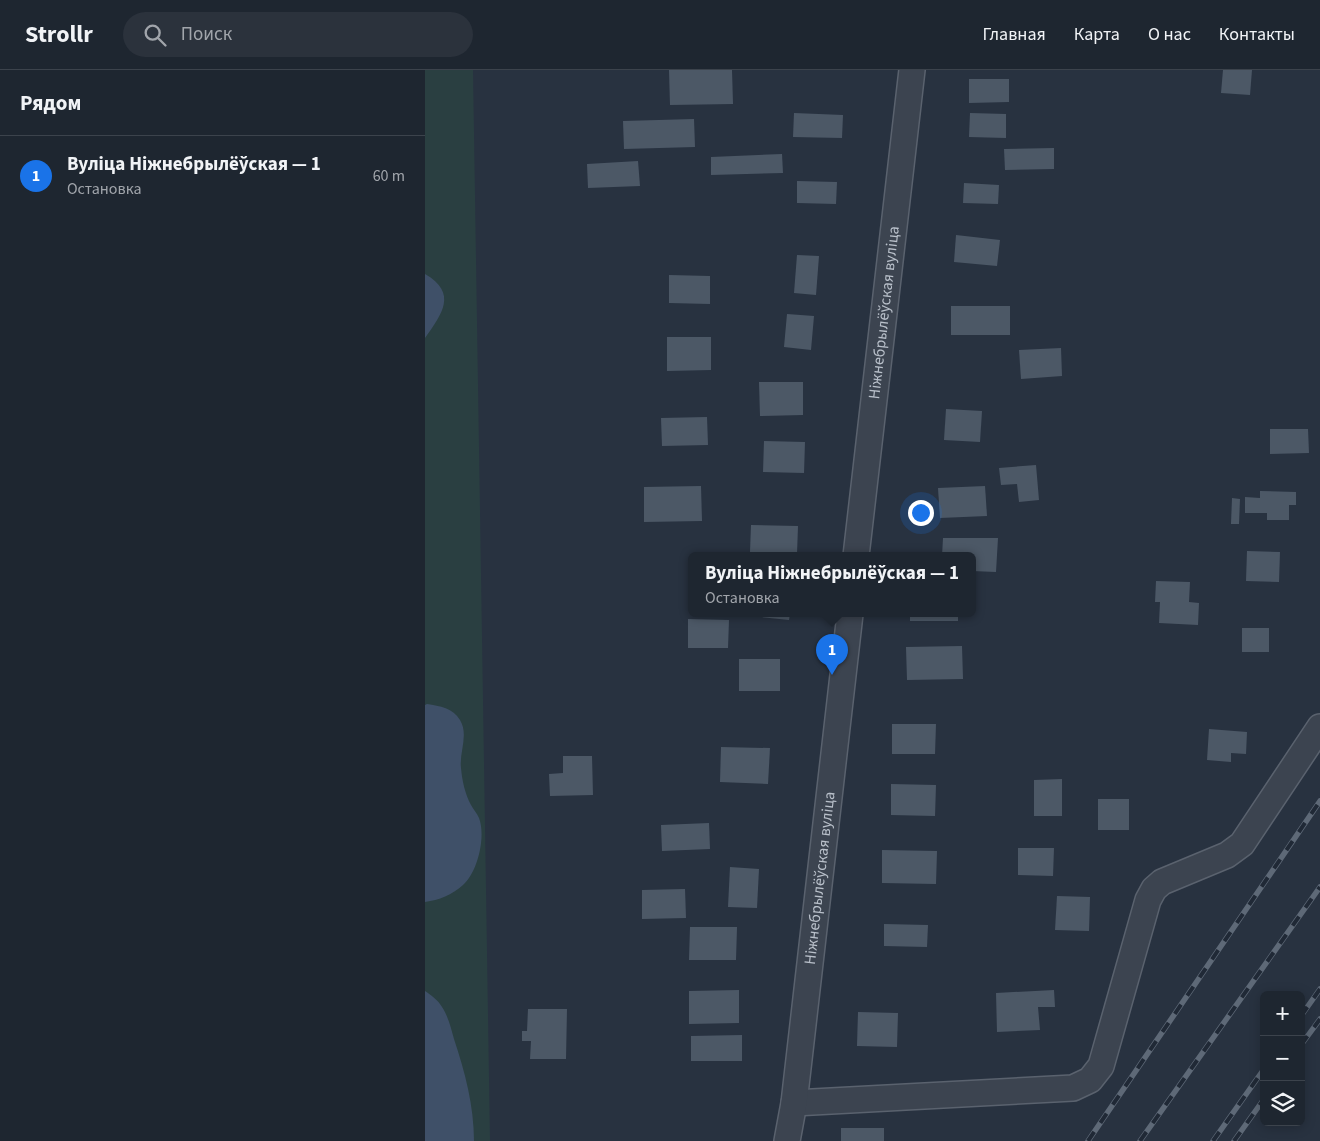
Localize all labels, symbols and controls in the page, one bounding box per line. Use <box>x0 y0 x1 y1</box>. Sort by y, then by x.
search box <box>123 12 473 57</box>
text: Strollr <box>25 17 93 52</box>
icon: search <box>141 21 169 49</box>
text: Поиск <box>181 21 232 48</box>
text: Главная <box>983 22 1046 47</box>
text: Карта <box>1074 22 1120 47</box>
text: О нас <box>1148 22 1191 47</box>
text: Контакты <box>1219 22 1295 47</box>
text: Рядом <box>20 88 81 118</box>
text: Вуліца Ніжнебрылёўская — 1 <box>67 151 321 178</box>
text: 1 <box>32 165 40 187</box>
text: 60 m <box>373 165 405 187</box>
text: Остановка <box>67 178 141 200</box>
street label: Ніжнебрылёўская вуліца <box>863 225 905 400</box>
your location <box>908 500 934 526</box>
popup <box>688 552 976 617</box>
text: Вуліца Ніжнебрылёўская — 1 <box>705 560 959 587</box>
text: Остановка <box>705 587 780 609</box>
pin: 1 <box>816 634 848 675</box>
street label: Ніжнебрылёўская вуліца <box>799 790 841 966</box>
map controls <box>1260 991 1305 1126</box>
button: + <box>1260 991 1305 1036</box>
button: − <box>1260 1036 1305 1081</box>
button: layers <box>1260 1081 1305 1126</box>

